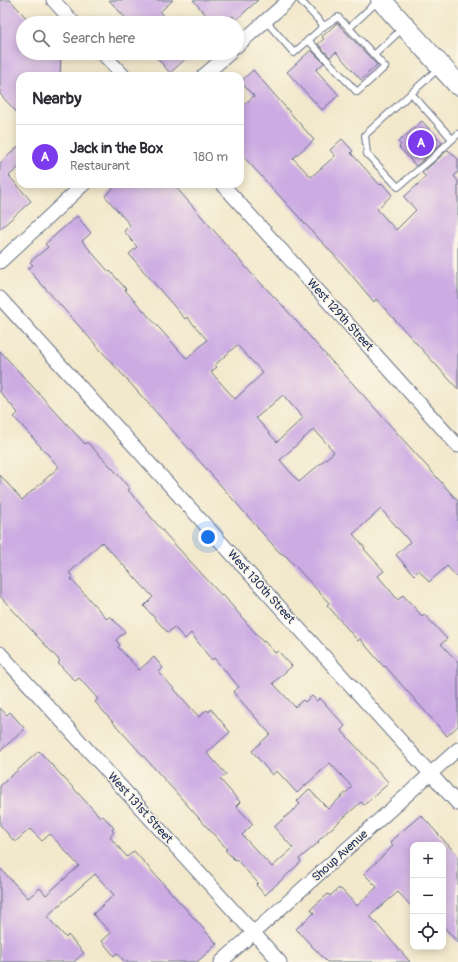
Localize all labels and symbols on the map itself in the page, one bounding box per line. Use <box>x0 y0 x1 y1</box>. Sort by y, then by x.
pin: A <box>408 128 434 158</box>
street label: West 129th Street <box>304 276 377 354</box>
your location <box>198 527 218 547</box>
street label: West 130th Street <box>224 547 298 627</box>
street label: West 131st Street <box>104 769 176 847</box>
street label: Shoup Avenue <box>309 827 371 885</box>

